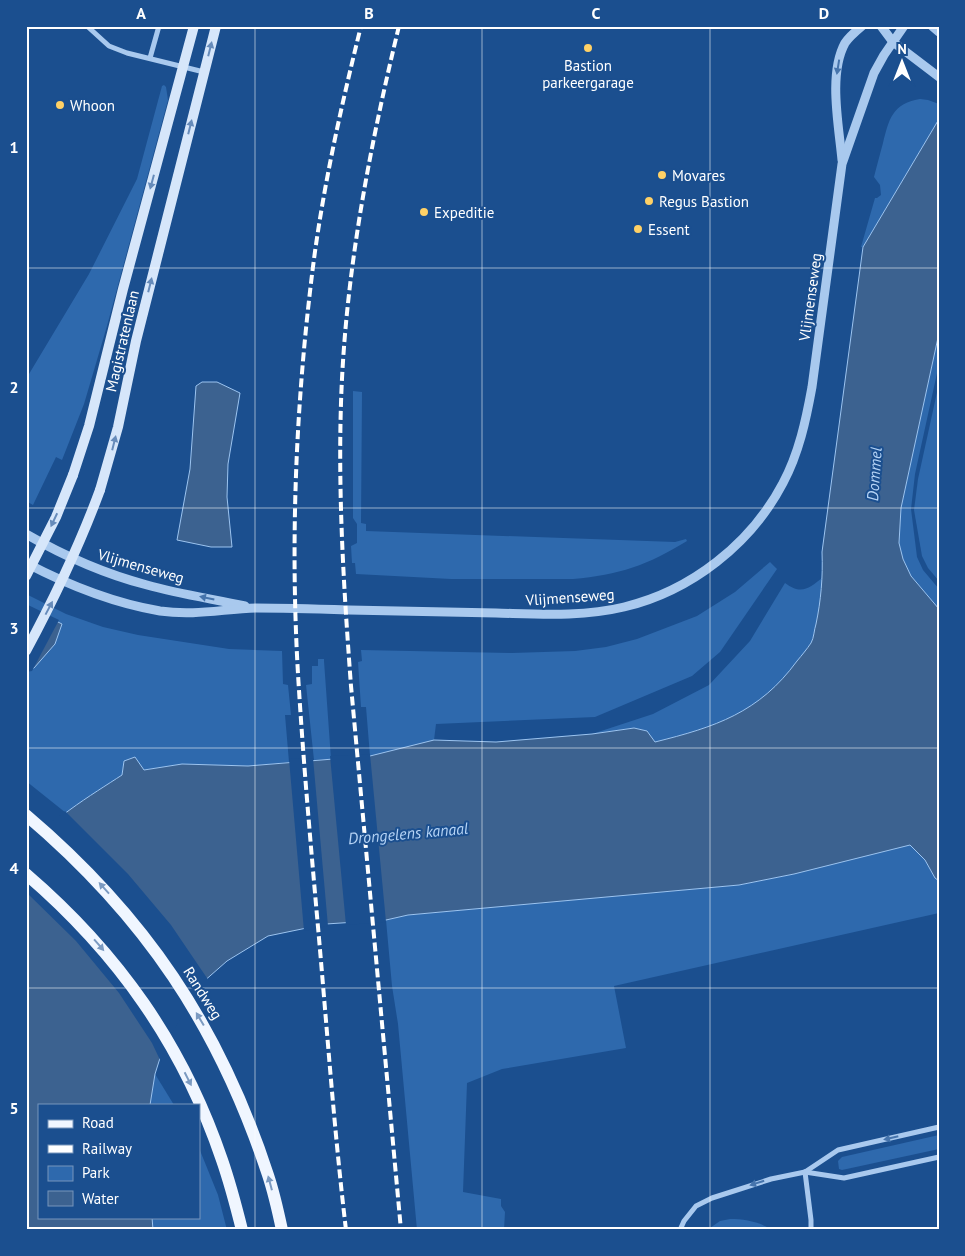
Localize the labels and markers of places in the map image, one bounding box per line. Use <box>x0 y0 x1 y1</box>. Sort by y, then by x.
marker: Bastion parkeergarage <box>582 42 594 54</box>
place label: Bastion parkeergarage <box>542 56 634 92</box>
place label: Whoon <box>70 96 115 115</box>
marker: Whoon <box>54 99 66 111</box>
place label: Movares <box>672 166 725 185</box>
marker: Movares <box>656 169 668 181</box>
place label: Regus Bastion <box>659 192 749 211</box>
marker: Regus Bastion <box>643 195 655 207</box>
place label: Expeditie <box>434 203 494 222</box>
marker: Expeditie <box>418 206 430 218</box>
place label: Essent <box>648 220 690 239</box>
marker: Essent <box>632 223 644 235</box>

